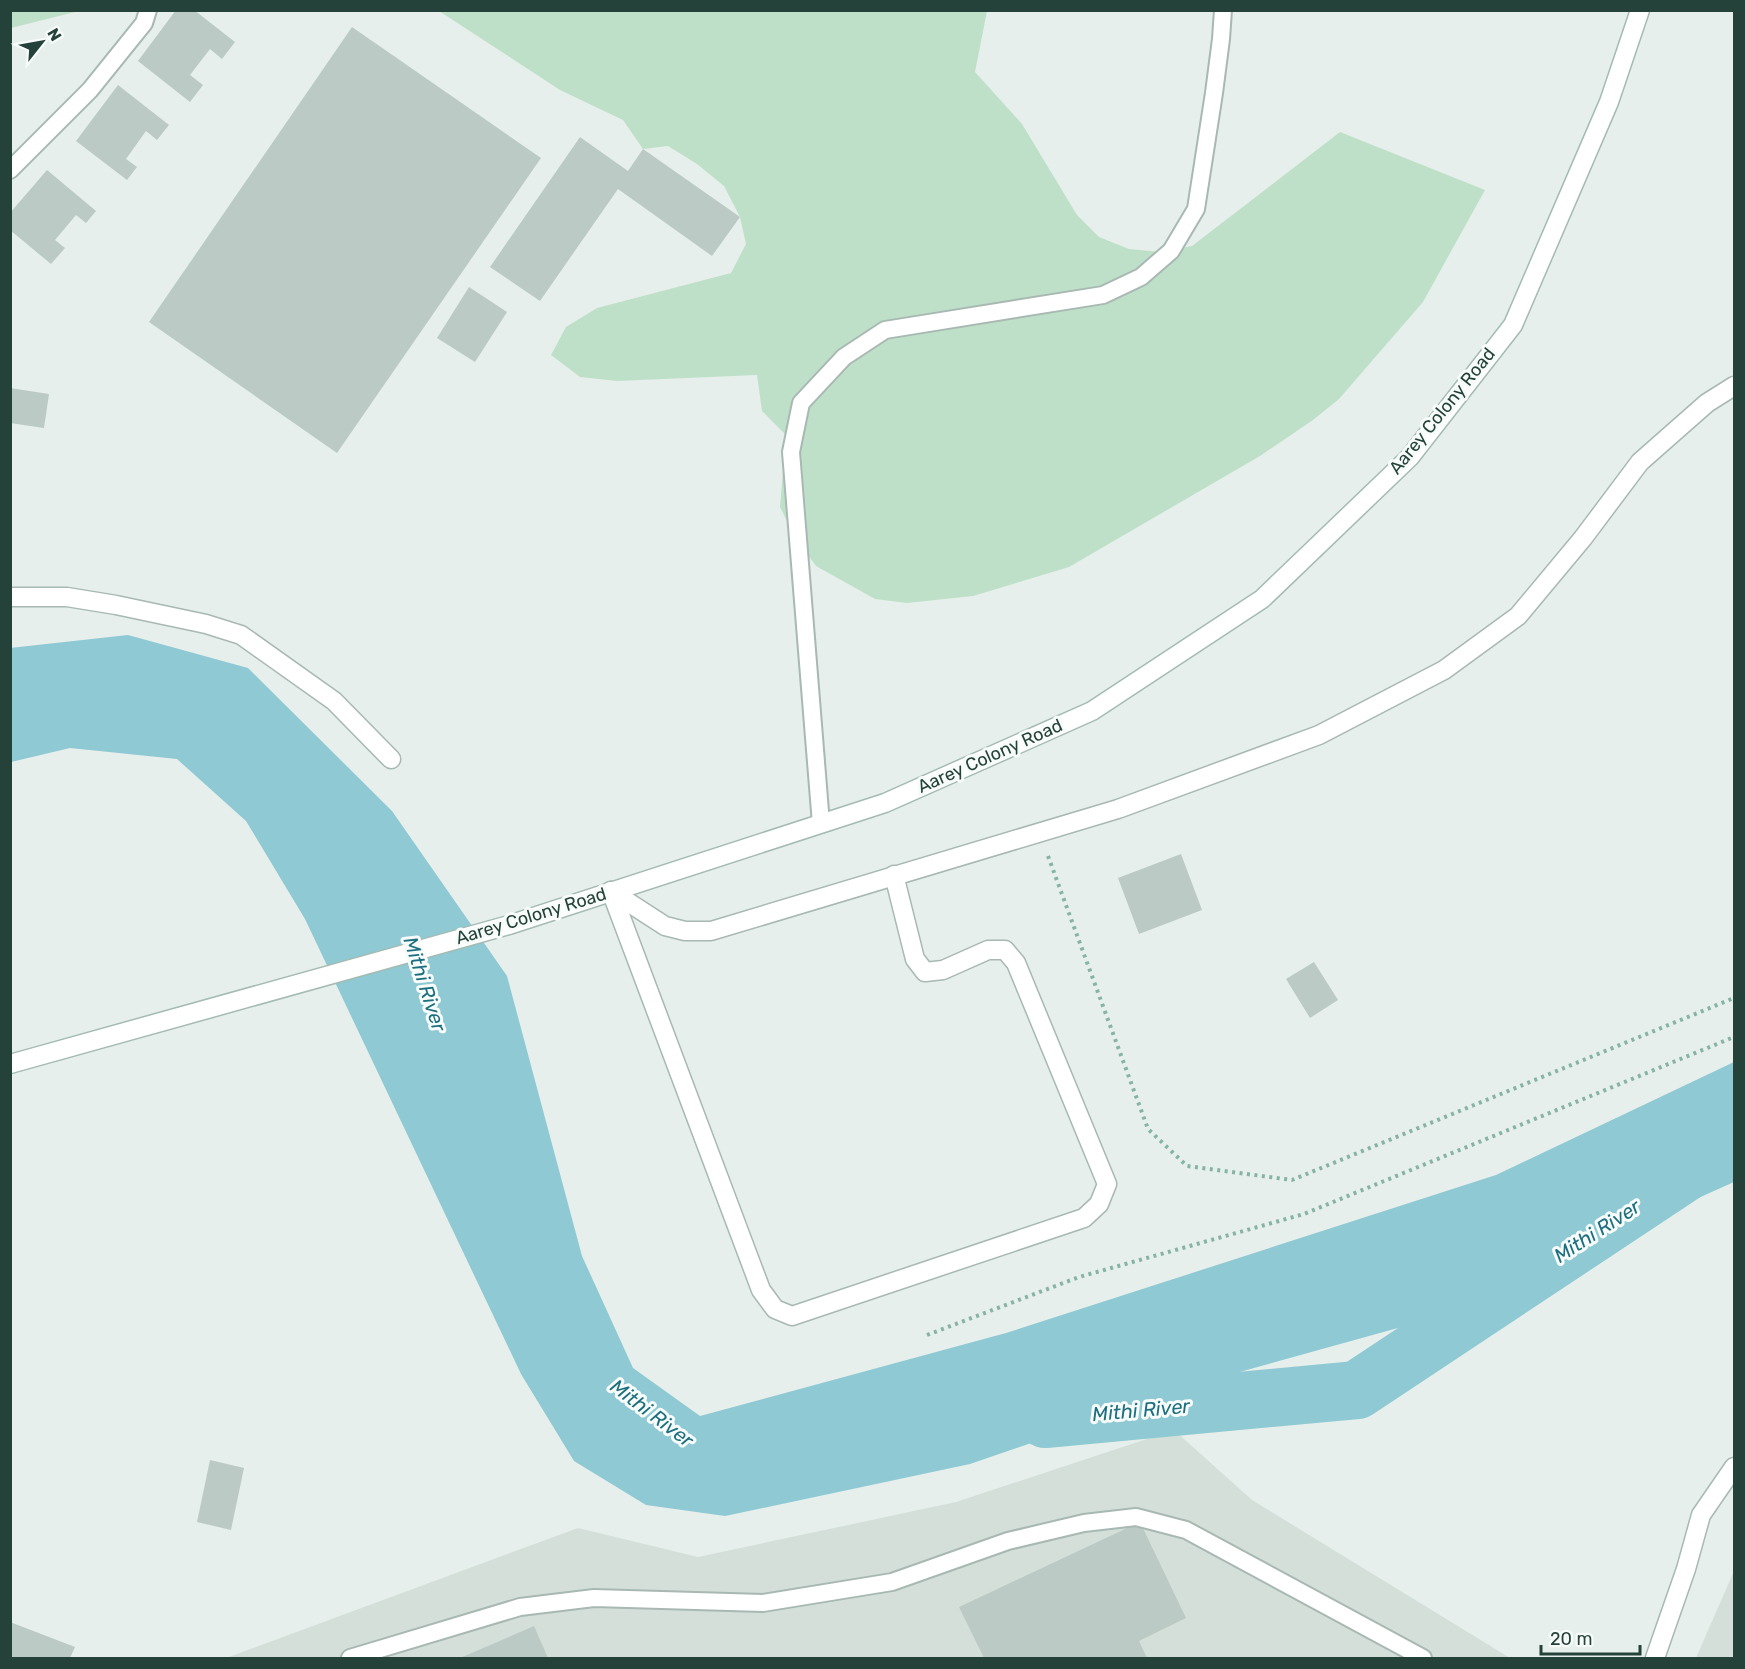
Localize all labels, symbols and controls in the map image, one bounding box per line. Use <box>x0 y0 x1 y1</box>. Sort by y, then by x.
north arrow <box>12 12 72 72</box>
text: N <box>43 25 66 44</box>
street label: Aarey Colony Road <box>1384 343 1500 479</box>
street label: Aarey Colony Road <box>914 714 1066 798</box>
street label: Aarey Colony Road <box>453 883 609 949</box>
water label: Mithi River <box>398 934 452 1036</box>
water label: Mithi River <box>1549 1194 1646 1268</box>
water label: Mithi River <box>606 1374 699 1453</box>
water label: Mithi River <box>1091 1394 1192 1426</box>
scale bar <box>1541 1618 1640 1656</box>
text: 20 m <box>1550 1628 1592 1650</box>

